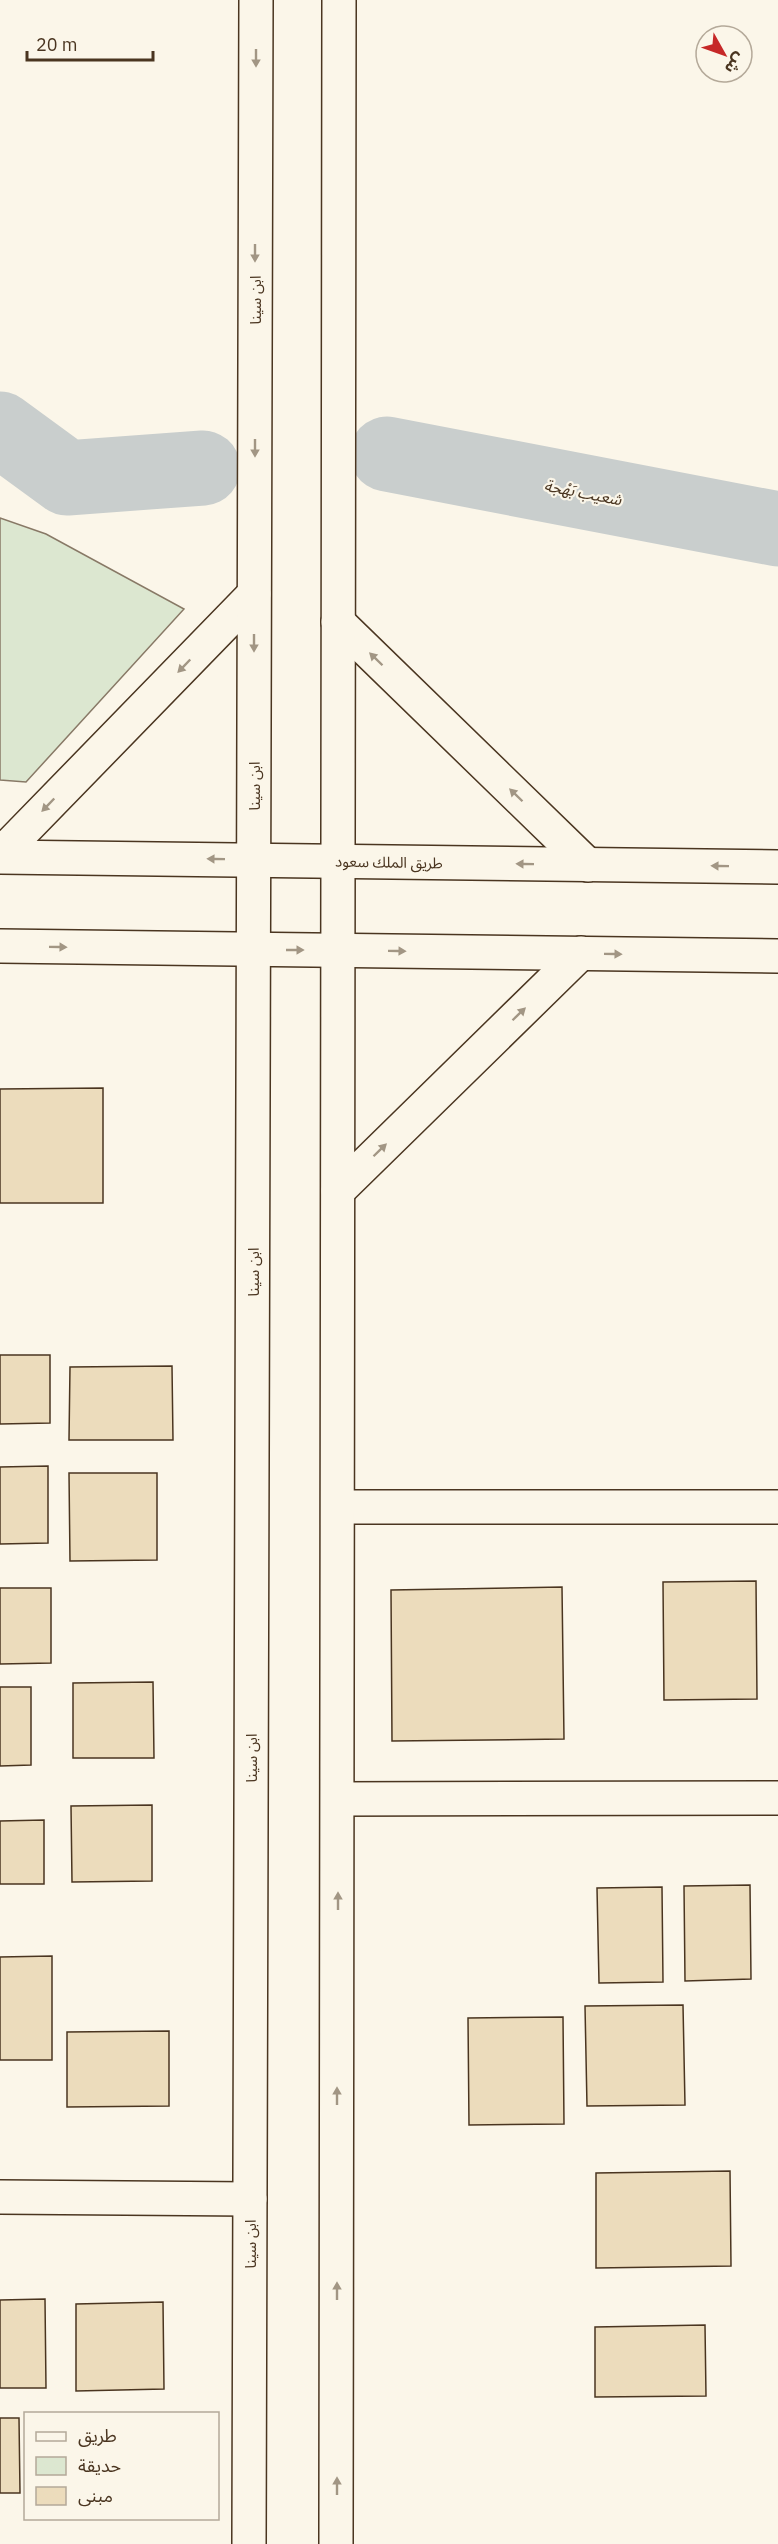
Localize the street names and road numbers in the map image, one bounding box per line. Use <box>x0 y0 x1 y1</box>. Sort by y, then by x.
street label: ابن سينا <box>246 276 265 324</box>
street label: ابن سينا <box>245 762 264 810</box>
street label: طريق الملك سعود <box>335 852 443 873</box>
street label: ابن سينا <box>244 1248 263 1296</box>
street label: ابن سينا <box>242 1734 261 1782</box>
street label: ابن سينا <box>241 2220 260 2268</box>

